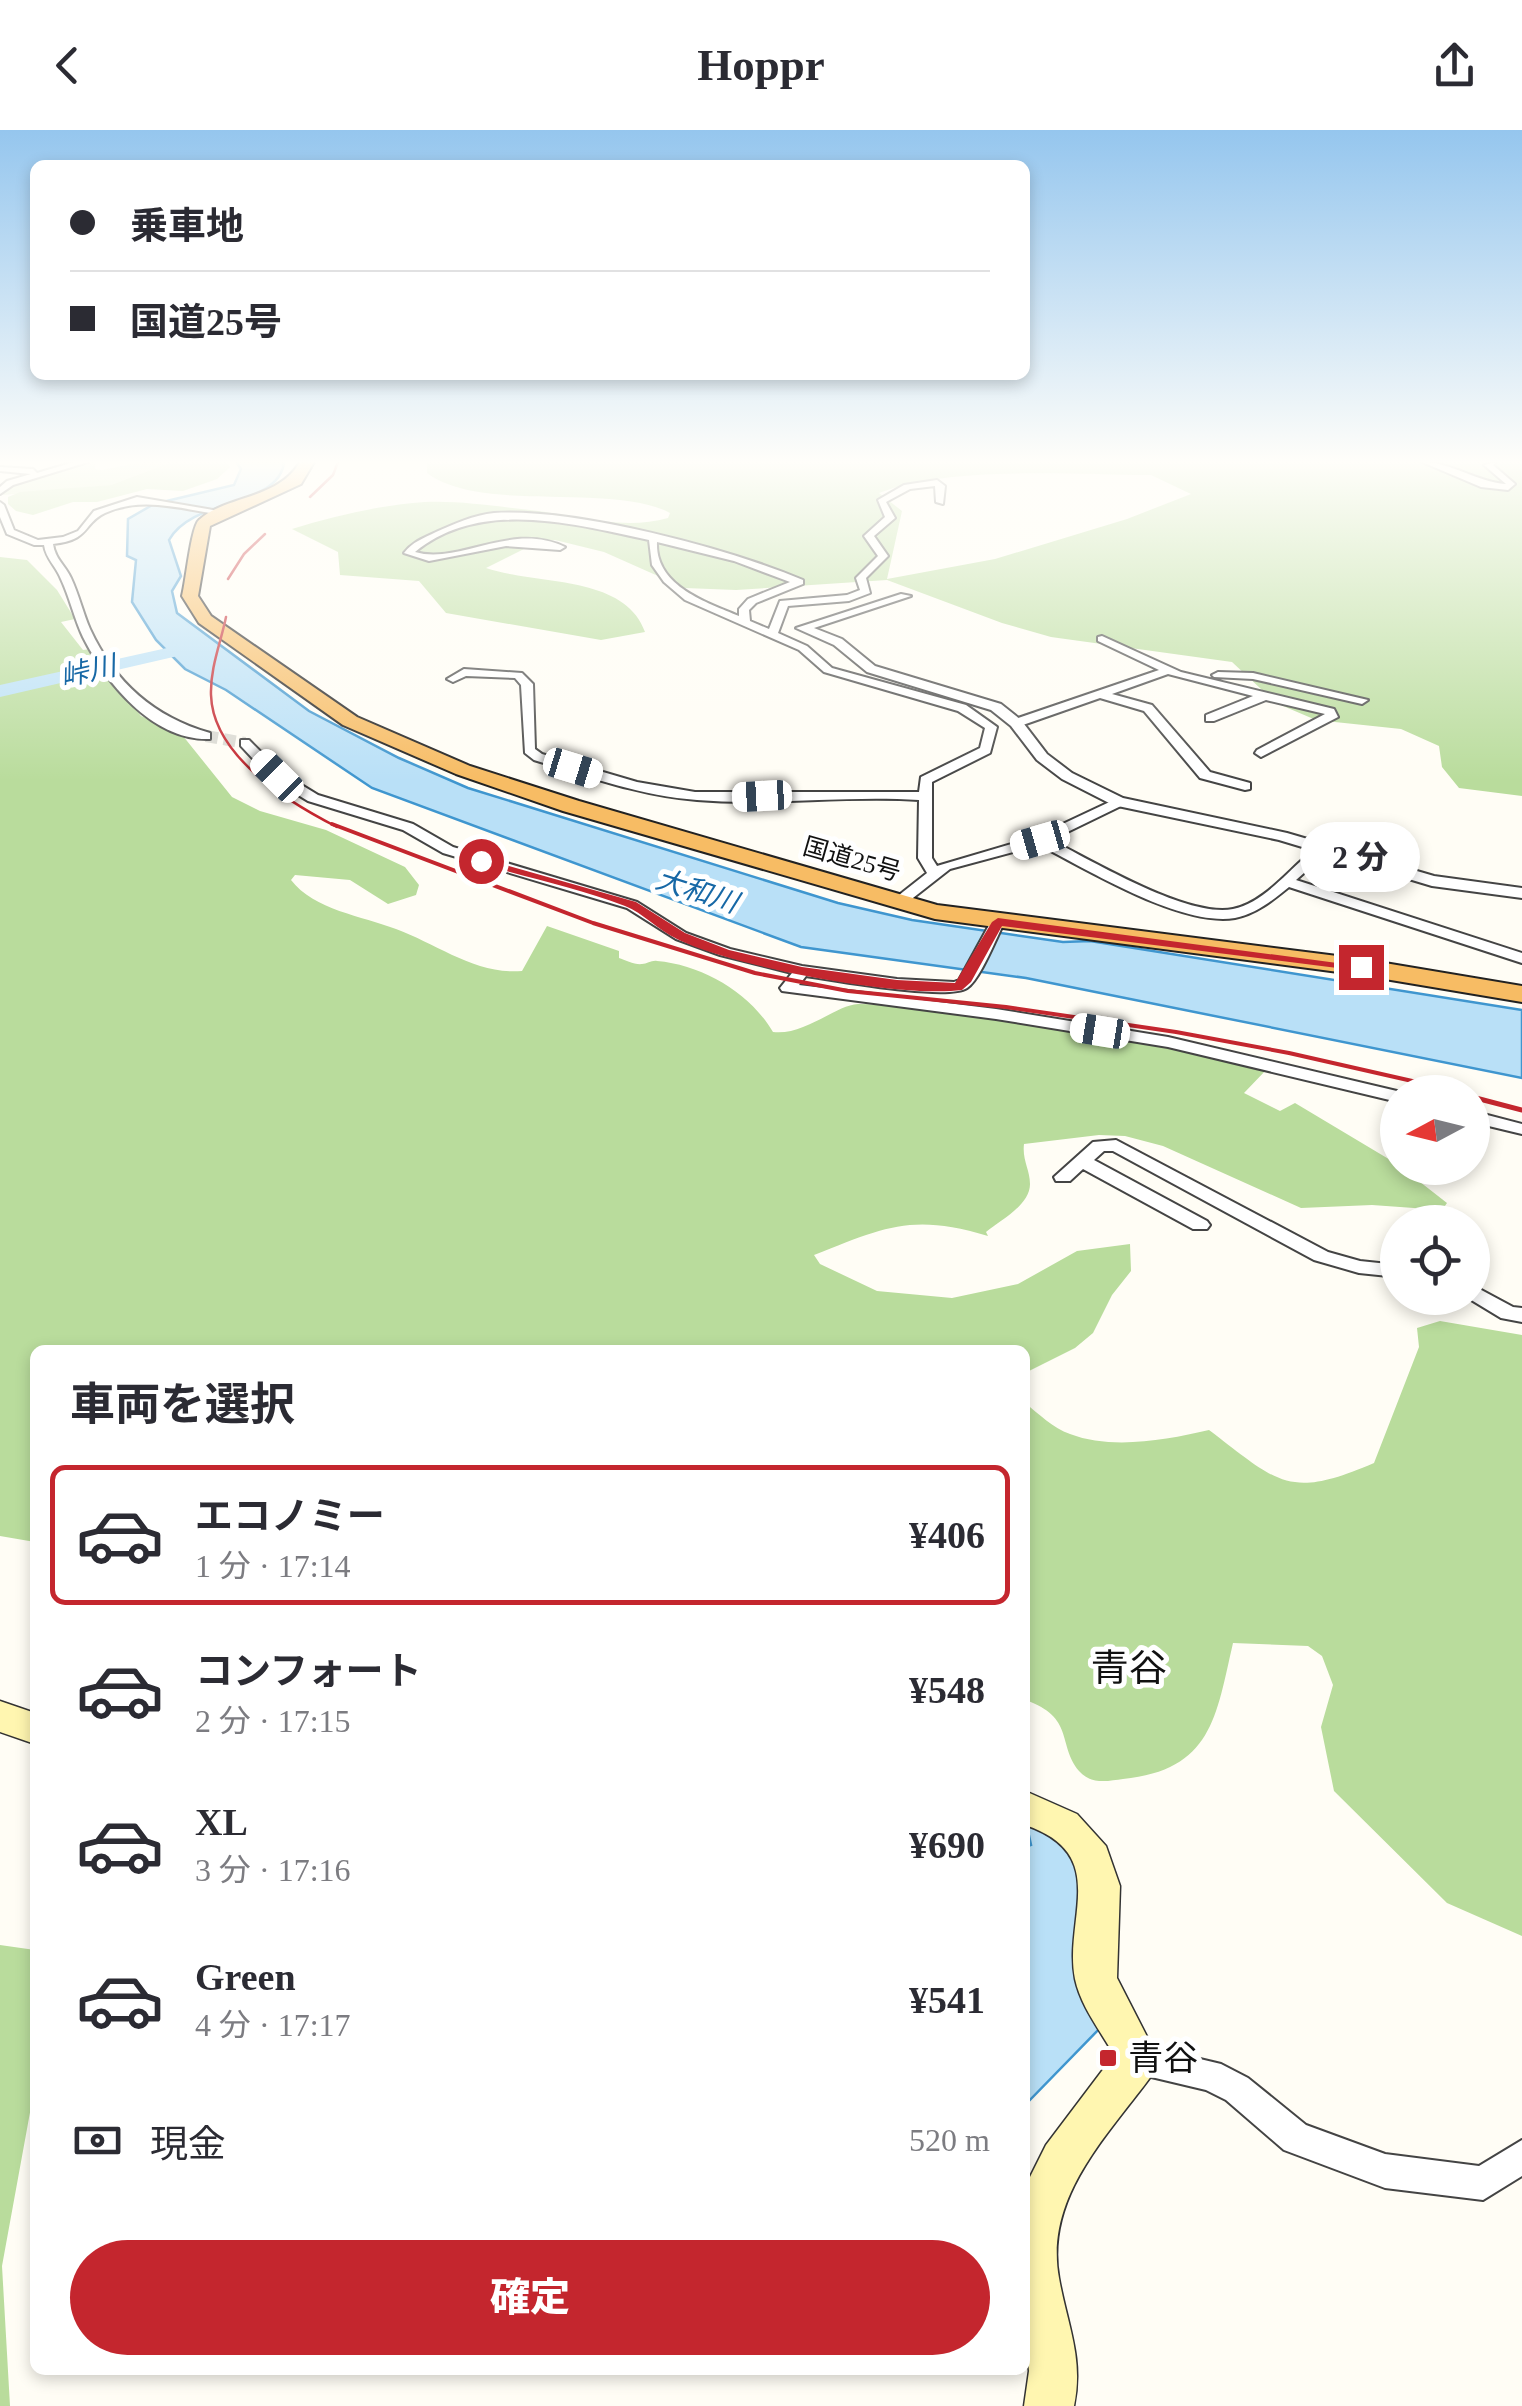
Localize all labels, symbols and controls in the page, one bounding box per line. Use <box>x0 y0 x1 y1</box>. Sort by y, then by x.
icon: back <box>40 38 95 93</box>
icon: share <box>1427 38 1482 93</box>
text: Hoppr <box>697 40 825 90</box>
text: 乗車地 <box>130 205 244 247</box>
text: 国道25号 <box>130 301 282 343</box>
water label: 峠川 <box>57 649 122 692</box>
car <box>245 744 309 808</box>
car <box>540 745 606 791</box>
car <box>731 779 793 813</box>
car <box>1007 817 1073 863</box>
callout: 2 分 <box>1301 822 1421 892</box>
street label: 国道25号 <box>800 832 904 886</box>
route start <box>459 839 504 884</box>
text: 2 分 <box>1332 839 1388 875</box>
water label: 大和川 <box>652 863 745 920</box>
route end <box>1339 945 1384 990</box>
car <box>1068 1011 1132 1051</box>
north arrow <box>1380 1075 1490 1185</box>
map controls <box>1380 1075 1490 1315</box>
button: locate <box>1380 1205 1490 1315</box>
text: 車両を選択 <box>70 1380 295 1430</box>
icon: car <box>75 1490 165 1580</box>
text: エコノミー <box>195 1495 385 1537</box>
text: ¥406 <box>909 1514 985 1556</box>
text: 1 分 · 17:14 <box>195 1548 351 1584</box>
icon: car <box>75 1645 165 1735</box>
district label: 青谷 <box>1091 1647 1167 1689</box>
text: コンフォート <box>195 1650 422 1692</box>
text: ¥548 <box>909 1669 985 1711</box>
text: 2 分 · 17:15 <box>195 1703 351 1739</box>
icon: car <box>75 1800 165 1890</box>
text: XL <box>195 1801 248 1843</box>
text: ¥690 <box>909 1824 985 1866</box>
text: 3 分 · 17:16 <box>195 1852 351 1888</box>
icon: car <box>75 1955 165 2045</box>
text: Green <box>195 1956 296 1998</box>
text: ¥541 <box>909 1979 985 2021</box>
text: 4 分 · 17:17 <box>195 2007 351 2043</box>
place label: 青谷 <box>1128 2039 1198 2078</box>
marker: 青谷 <box>1097 2047 1119 2069</box>
icon: cash <box>70 2113 125 2168</box>
text: 520 m <box>909 2122 990 2158</box>
text: 現金 <box>150 2123 226 2165</box>
button: 確定 <box>70 2240 990 2355</box>

